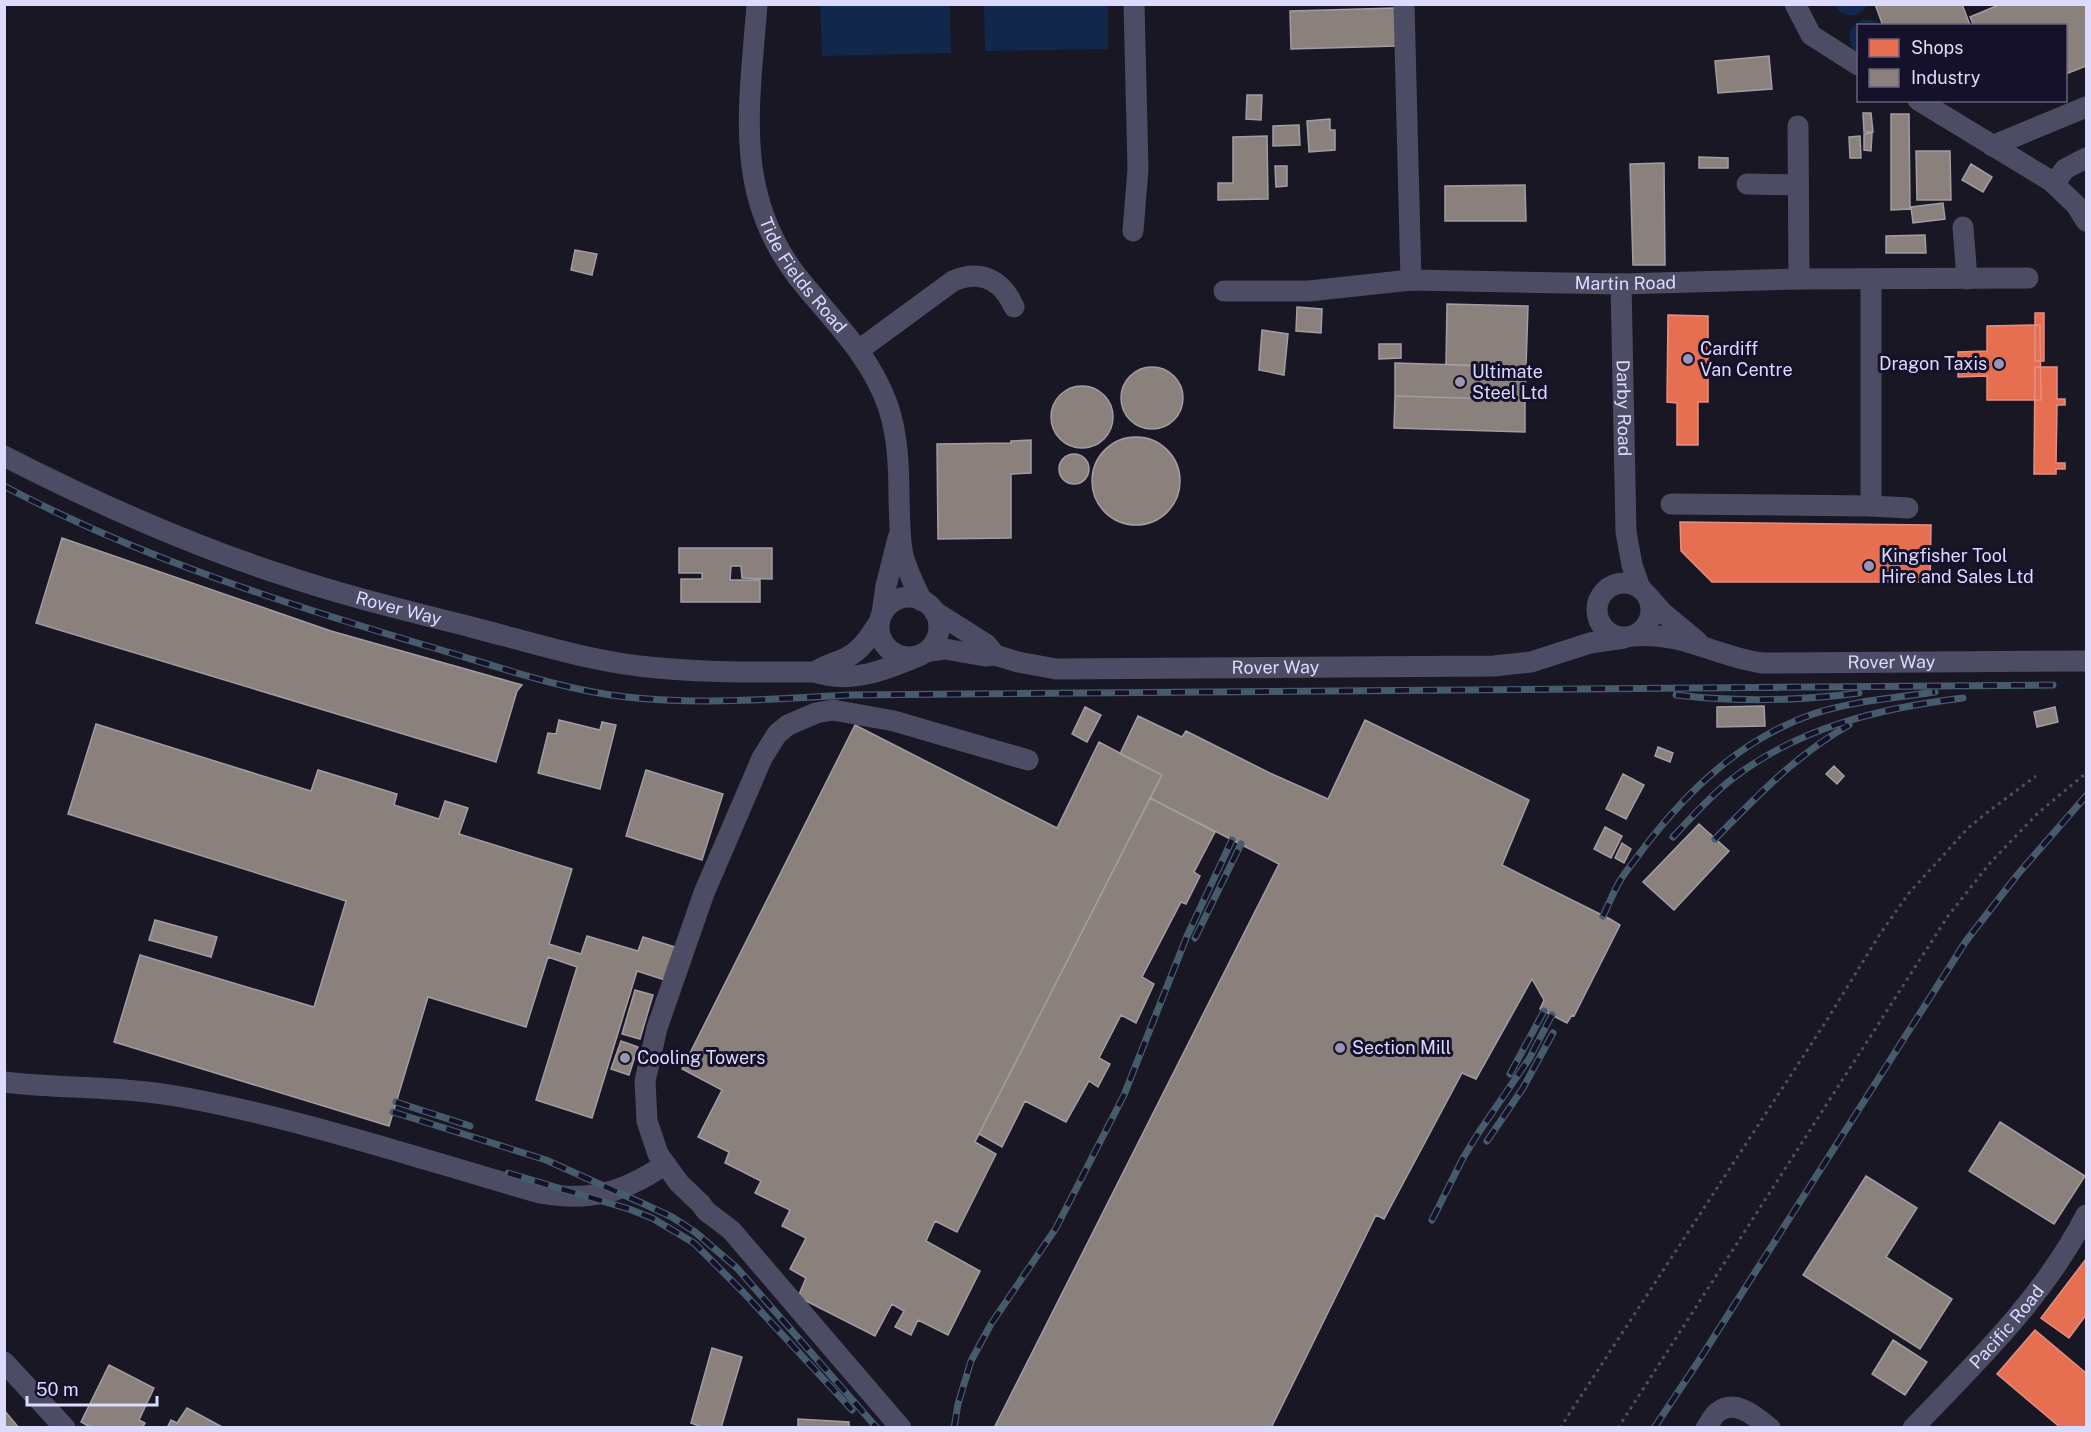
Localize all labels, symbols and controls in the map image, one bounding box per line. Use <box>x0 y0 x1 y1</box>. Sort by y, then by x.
legend <box>1857 24 2067 102</box>
text: Shops <box>1911 37 1963 58</box>
text: Industry <box>1911 67 1981 88</box>
street label: Tide Fields Road <box>755 214 851 337</box>
street label: Martin Road <box>1574 271 1676 294</box>
place label: Cardiff Van Centre <box>1700 338 1793 380</box>
marker: Cardiff Van Centre <box>1681 352 1695 366</box>
place label: Dragon Taxis <box>1879 353 1987 374</box>
marker: Dragon Taxis <box>1992 357 2006 371</box>
street label: Darby Road <box>1613 359 1635 457</box>
place label: Ultimate Steel Ltd <box>1472 361 1548 403</box>
marker: Ultimate Steel Ltd <box>1453 375 1467 389</box>
place label: Kingfisher Tool Hire and Sales Ltd <box>1881 545 2034 587</box>
marker: Kingfisher Tool Hire and Sales Ltd <box>1862 559 1876 573</box>
street label: Rover Way <box>354 587 444 629</box>
street label: Rover Way <box>1847 651 1936 672</box>
street label: Rover Way <box>1231 656 1320 678</box>
place label: Section Mill <box>1352 1037 1451 1058</box>
marker: Section Mill <box>1333 1041 1347 1055</box>
place label: Cooling Towers <box>637 1047 765 1068</box>
marker: Cooling Towers <box>618 1051 632 1065</box>
street label: Pacific Road <box>1965 1281 2048 1373</box>
scale bar <box>27 1369 158 1407</box>
text: 50 m <box>36 1379 79 1400</box>

